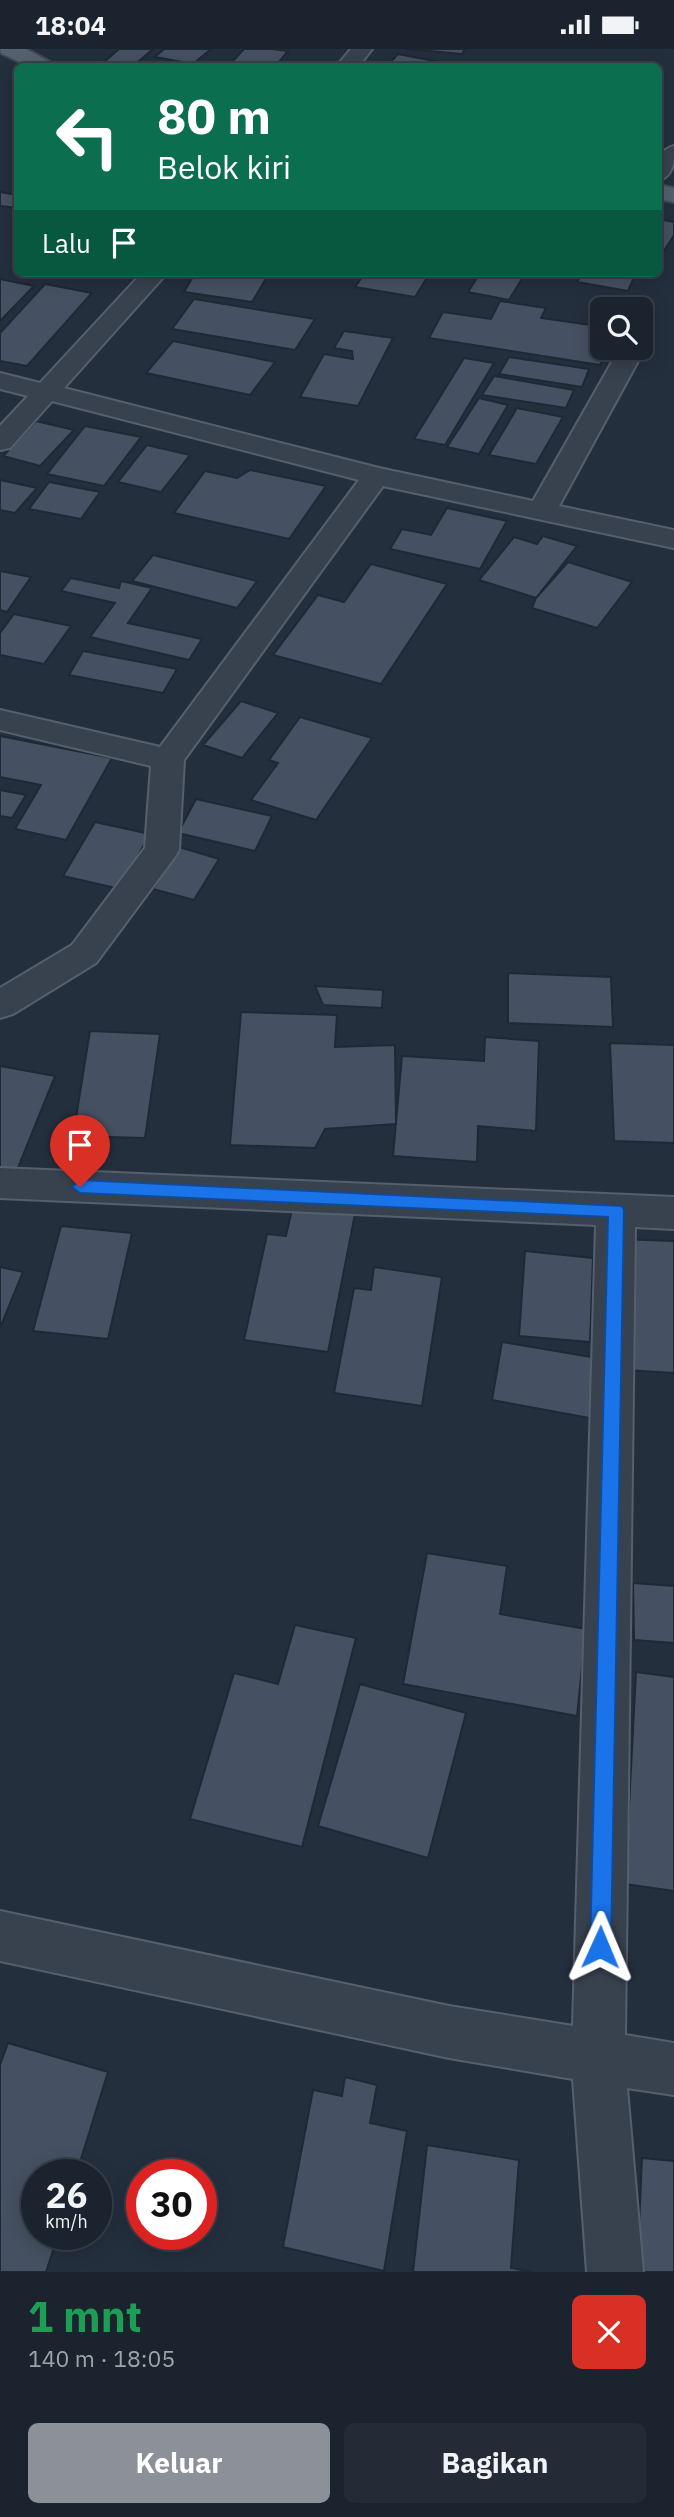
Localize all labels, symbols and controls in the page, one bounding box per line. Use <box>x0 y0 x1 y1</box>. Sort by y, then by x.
text: 18:04 <box>35 8 106 42</box>
text: 80 m <box>157 84 271 147</box>
icon: left <box>42 91 133 182</box>
text: Belok kiri <box>157 146 291 188</box>
icon: arrive <box>105 224 143 262</box>
text: Lalu <box>42 226 91 260</box>
map controls <box>590 297 653 360</box>
button: search <box>590 297 653 360</box>
pin <box>50 1115 110 1187</box>
icon: arrive <box>61 1126 99 1164</box>
position arrow <box>563 1910 637 1984</box>
speed limit sign: 30 <box>126 2159 217 2250</box>
text: 26 <box>45 2172 88 2218</box>
text: km/h <box>45 2210 88 2233</box>
text: 1 mnt <box>28 2289 142 2344</box>
button: close <box>572 2295 646 2369</box>
text: 140 m · 18:05 <box>28 2343 175 2373</box>
button: Keluar <box>28 2423 330 2503</box>
button: Bagikan <box>344 2423 646 2503</box>

